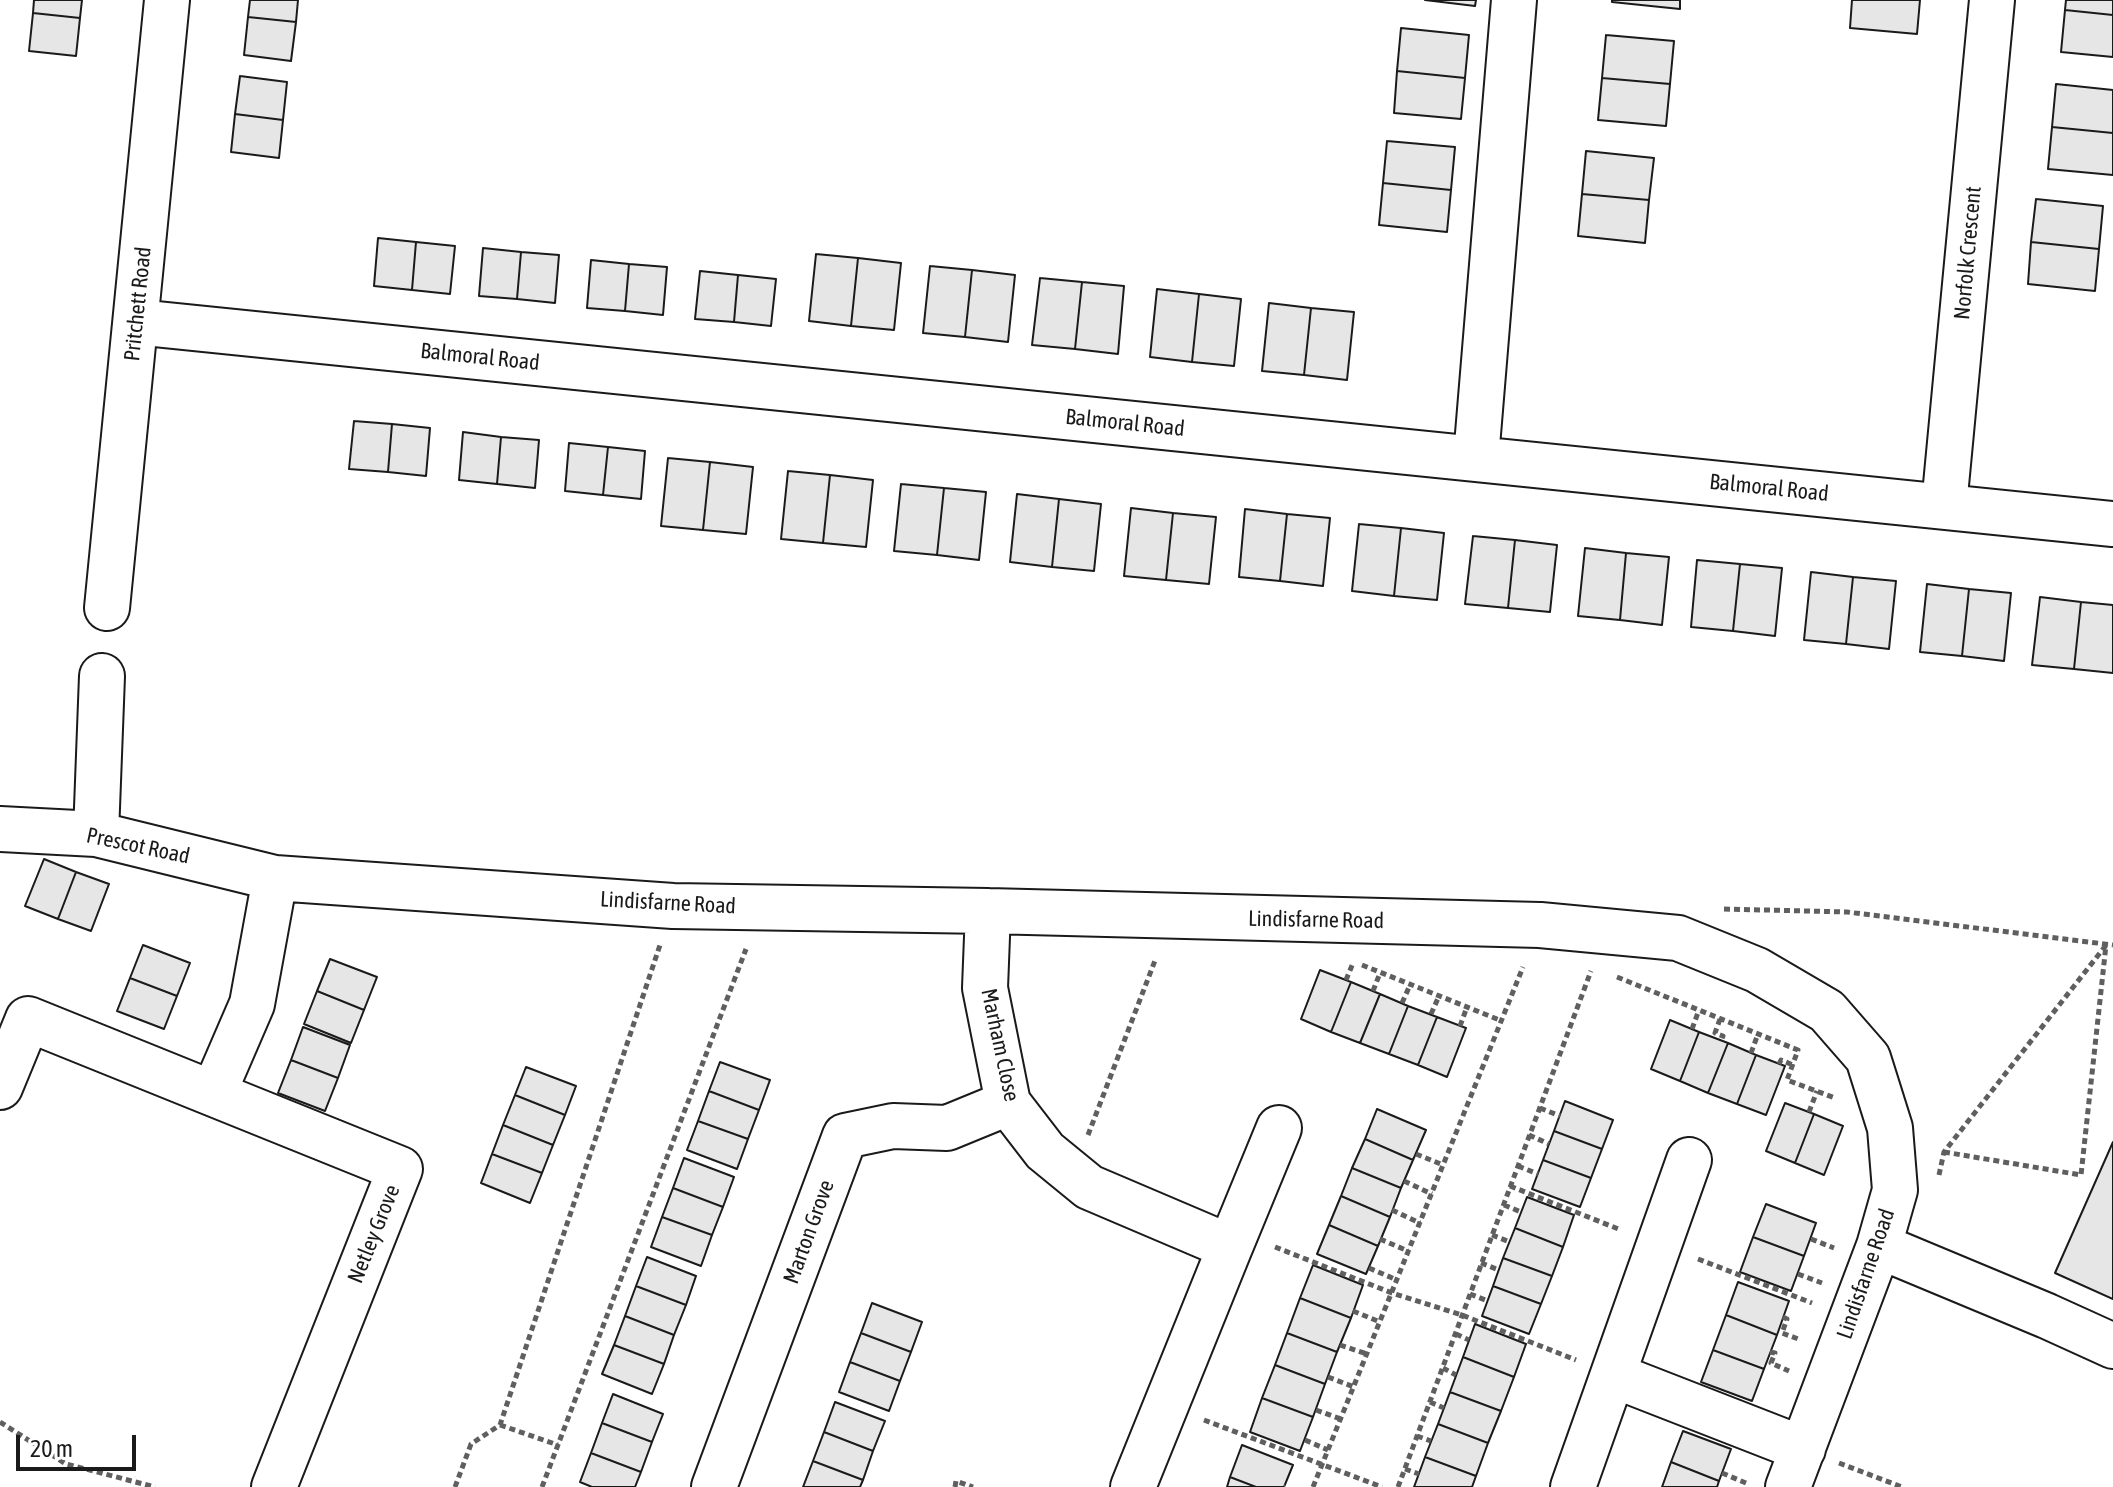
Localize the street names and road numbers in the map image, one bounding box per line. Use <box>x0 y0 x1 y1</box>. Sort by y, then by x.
street label: Norfolk Crescent <box>1949 185 1987 321</box>
street label: Pritchett Road <box>119 245 157 363</box>
street label: Balmoral Road <box>419 338 541 376</box>
street label: Balmoral Road <box>1064 404 1186 442</box>
street label: Balmoral Road <box>1708 469 1830 507</box>
street label: Prescot Road <box>84 822 192 870</box>
street label: Lindisfarne Road <box>599 886 737 920</box>
street label: Lindisfarne Road <box>1248 906 1384 934</box>
street label: Marham Close <box>975 986 1025 1104</box>
street label: Marton Grove <box>778 1177 840 1287</box>
street label: Netley Grove <box>342 1181 406 1287</box>
street label: Lindisfarne Road <box>1831 1205 1901 1343</box>

